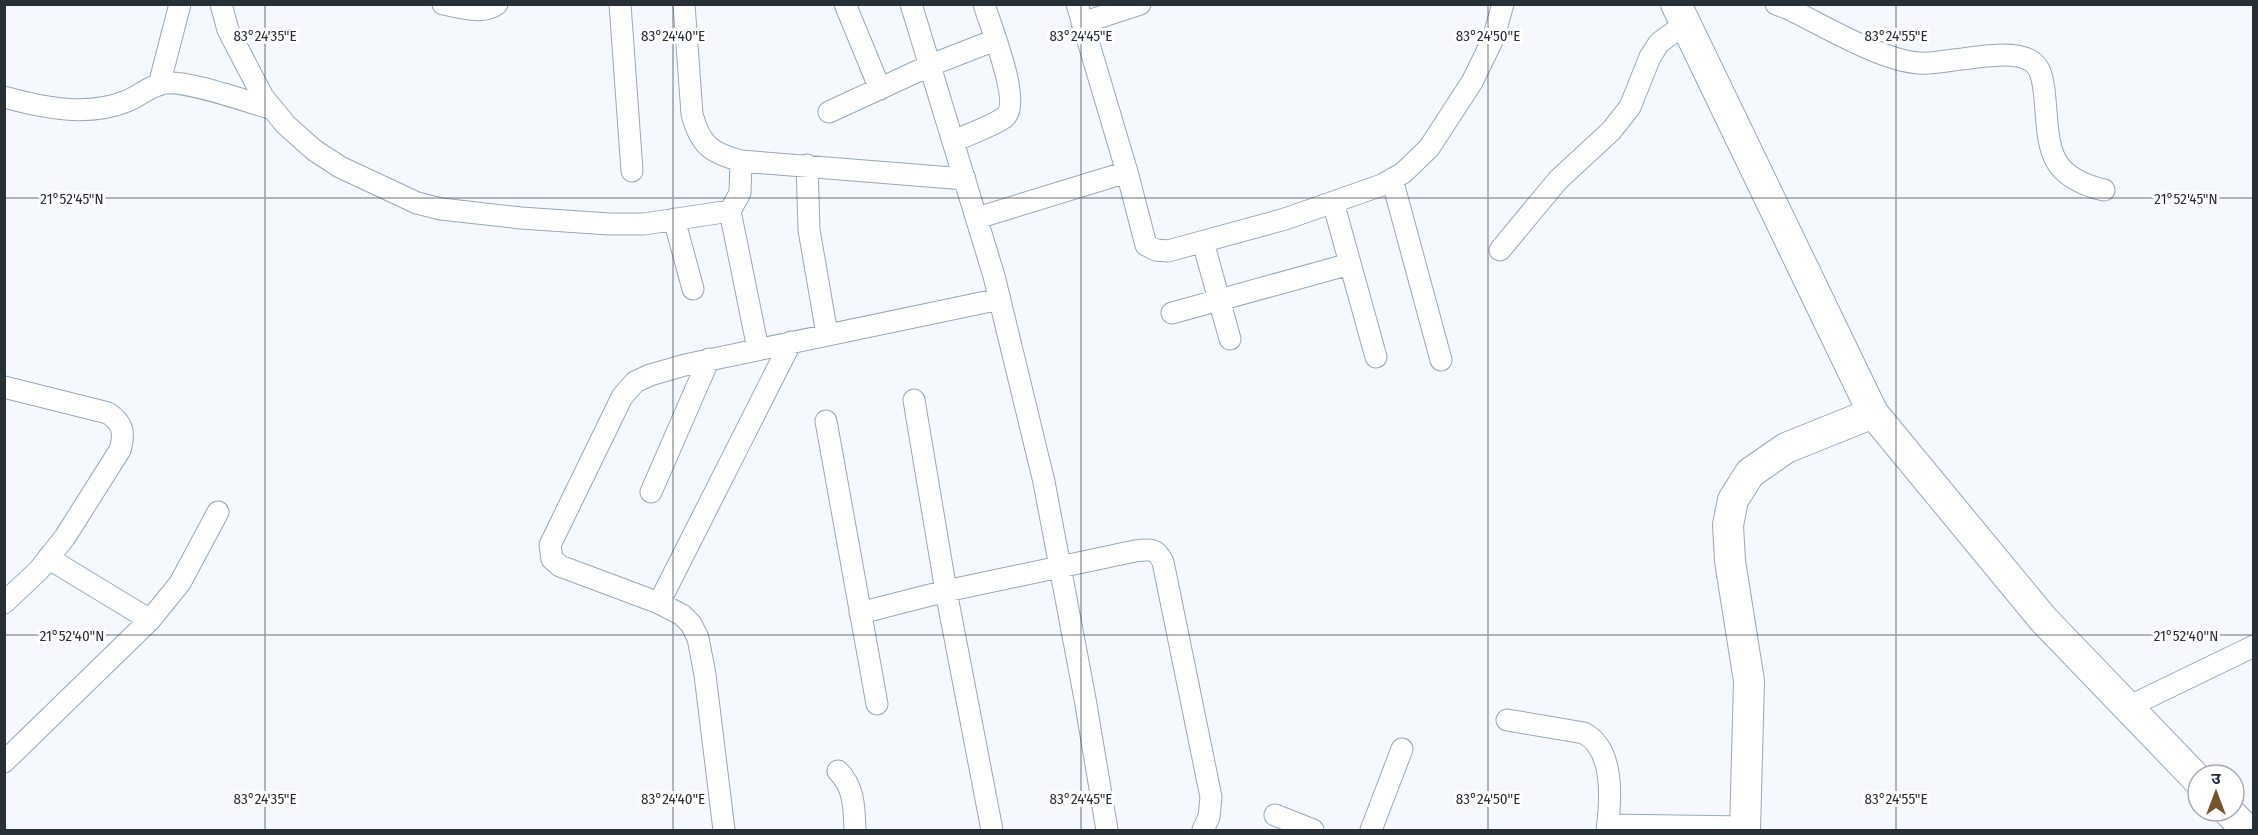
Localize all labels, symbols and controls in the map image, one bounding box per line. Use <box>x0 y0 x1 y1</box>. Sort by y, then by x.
text: 83°24'35"E <box>233 27 297 45</box>
text: 83°24'40"E <box>641 27 705 45</box>
text: 83°24'45"E <box>1050 27 1112 45</box>
text: 83°24'50"E <box>1456 27 1520 45</box>
text: 83°24'55"E <box>1864 27 1928 45</box>
text: 21°52'45"N <box>40 190 104 208</box>
text: 21°52'45"N <box>2154 190 2218 208</box>
text: 21°52'40"N <box>40 627 104 645</box>
text: 21°52'40"N <box>2154 627 2218 645</box>
north arrow <box>2186 763 2246 823</box>
text: उ <box>2211 769 2221 788</box>
text: 83°24'35"E <box>233 790 297 808</box>
text: 83°24'40"E <box>641 790 705 808</box>
text: 83°24'45"E <box>1050 790 1112 808</box>
text: 83°24'50"E <box>1456 790 1520 808</box>
text: 83°24'55"E <box>1864 790 1928 808</box>

